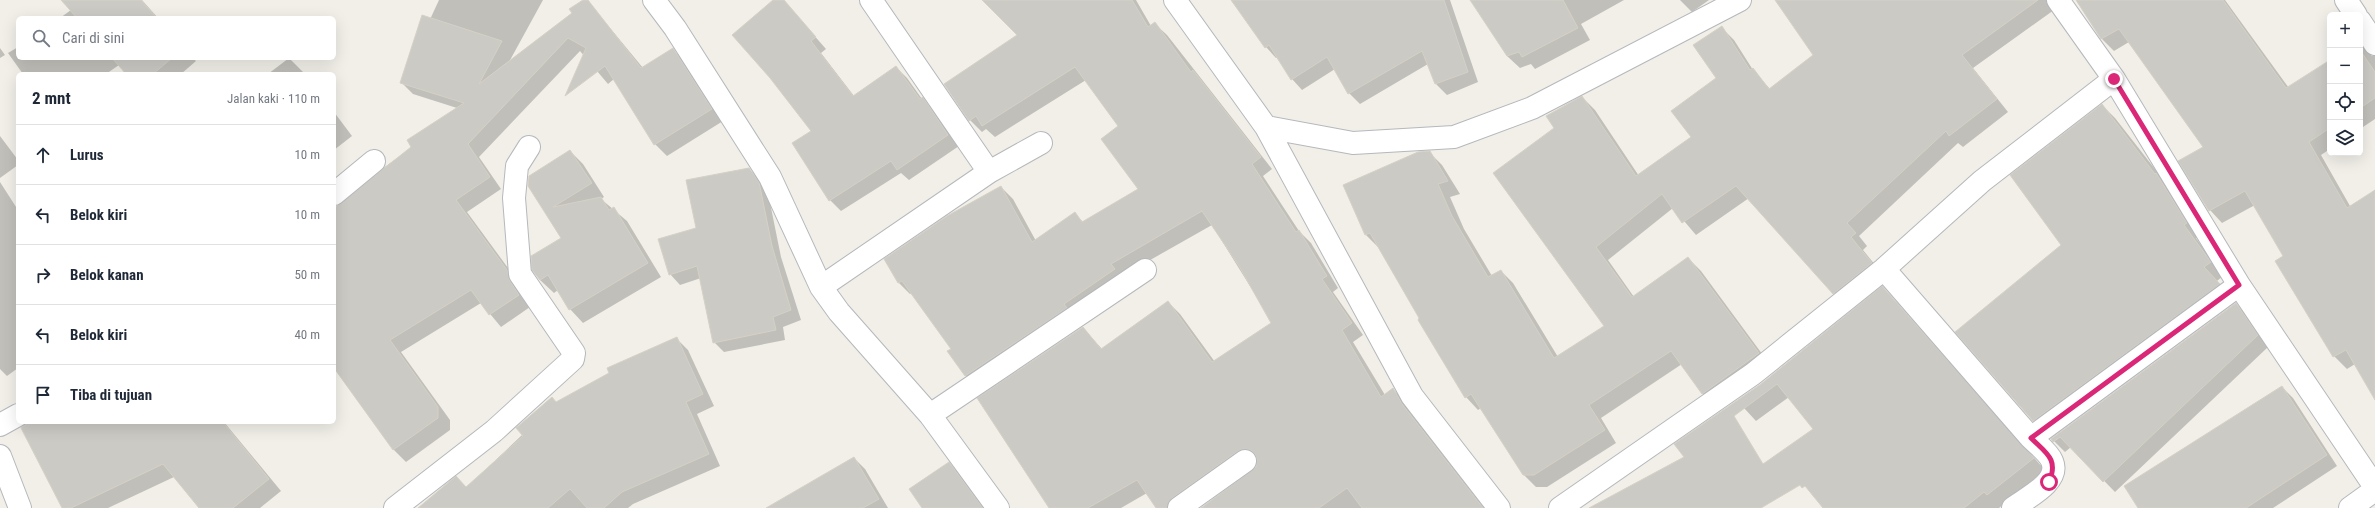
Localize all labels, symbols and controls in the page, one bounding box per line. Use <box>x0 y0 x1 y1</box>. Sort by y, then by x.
map controls <box>2327 12 2363 156</box>
button: + <box>2327 12 2363 48</box>
search box <box>16 16 336 60</box>
icon: search <box>30 27 52 49</box>
text: Cari di sini <box>62 29 124 47</box>
button: − <box>2327 48 2363 84</box>
route end <box>2105 70 2123 88</box>
button: locate <box>2327 84 2363 120</box>
text: 2 mnt <box>32 88 71 108</box>
text: Jalan kaki · 110 m <box>227 91 320 106</box>
button: layers <box>2327 120 2363 156</box>
icon: ahead <box>32 144 54 166</box>
text: Lurus <box>70 146 104 164</box>
text: 10 m <box>294 147 320 162</box>
icon: left <box>32 204 54 226</box>
text: Belok kiri <box>70 206 127 224</box>
text: 10 m <box>294 207 320 222</box>
icon: right <box>32 264 54 286</box>
text: Belok kanan <box>70 266 144 284</box>
text: 50 m <box>294 267 320 282</box>
icon: left <box>32 324 54 346</box>
text: Belok kiri <box>70 326 127 344</box>
text: 40 m <box>294 327 320 342</box>
icon: arrive <box>32 384 54 406</box>
text: Tiba di tujuan <box>70 386 152 404</box>
route start <box>2040 473 2058 491</box>

